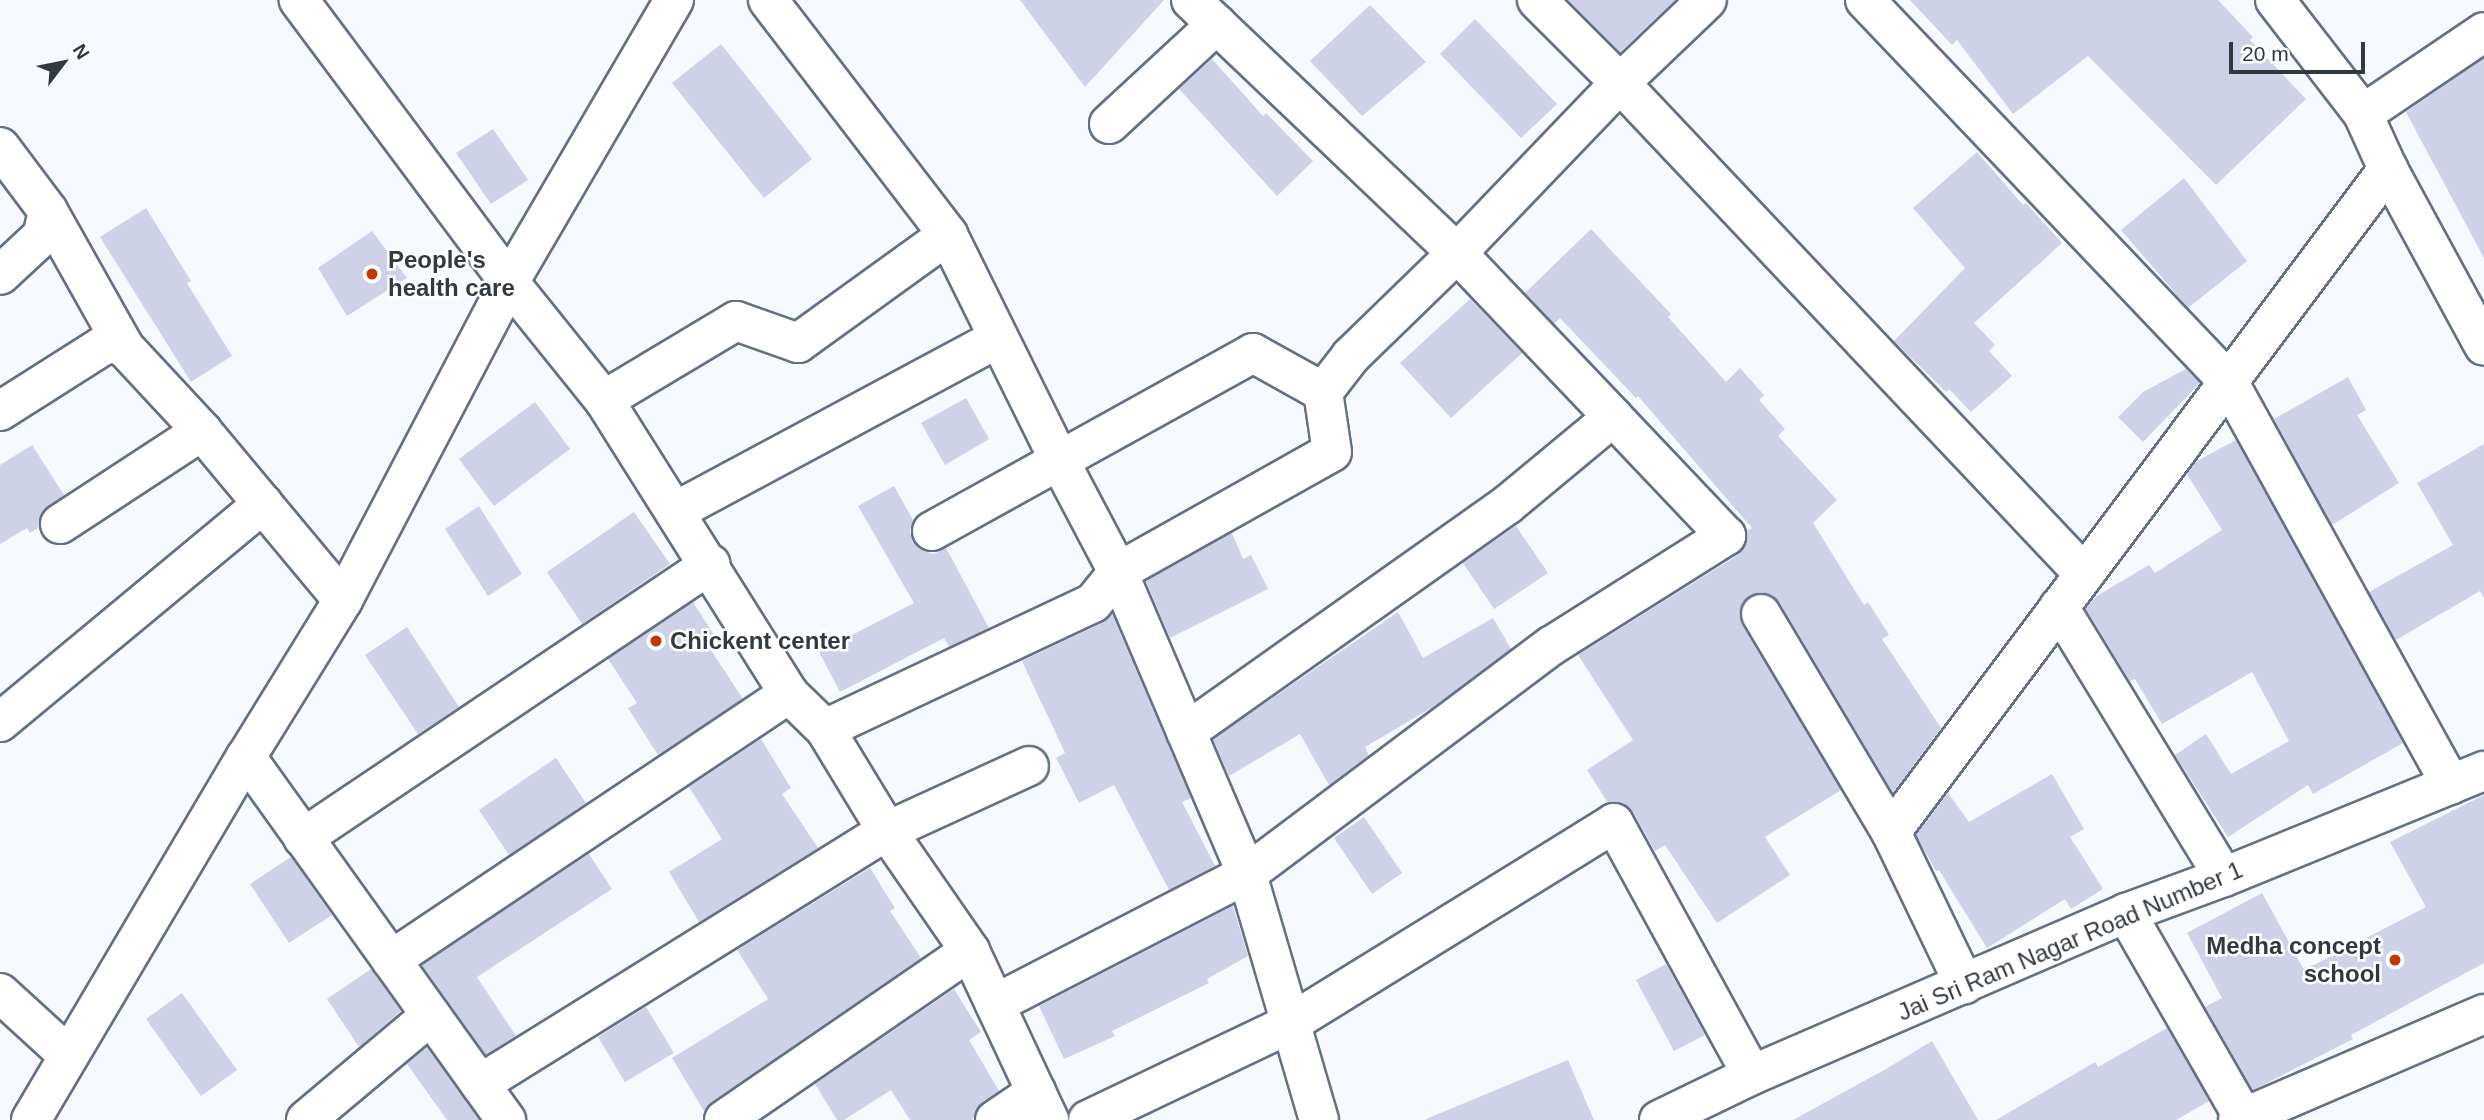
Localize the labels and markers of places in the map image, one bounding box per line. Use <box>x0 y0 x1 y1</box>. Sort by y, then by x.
place label: People's health care <box>388 246 515 302</box>
marker: People's health care <box>362 264 382 284</box>
place label: Chickent center <box>670 627 850 655</box>
marker: Chickent center <box>648 633 664 649</box>
place label: Medha concept school <box>2206 932 2381 988</box>
marker: Medha concept school <box>2387 952 2403 968</box>

